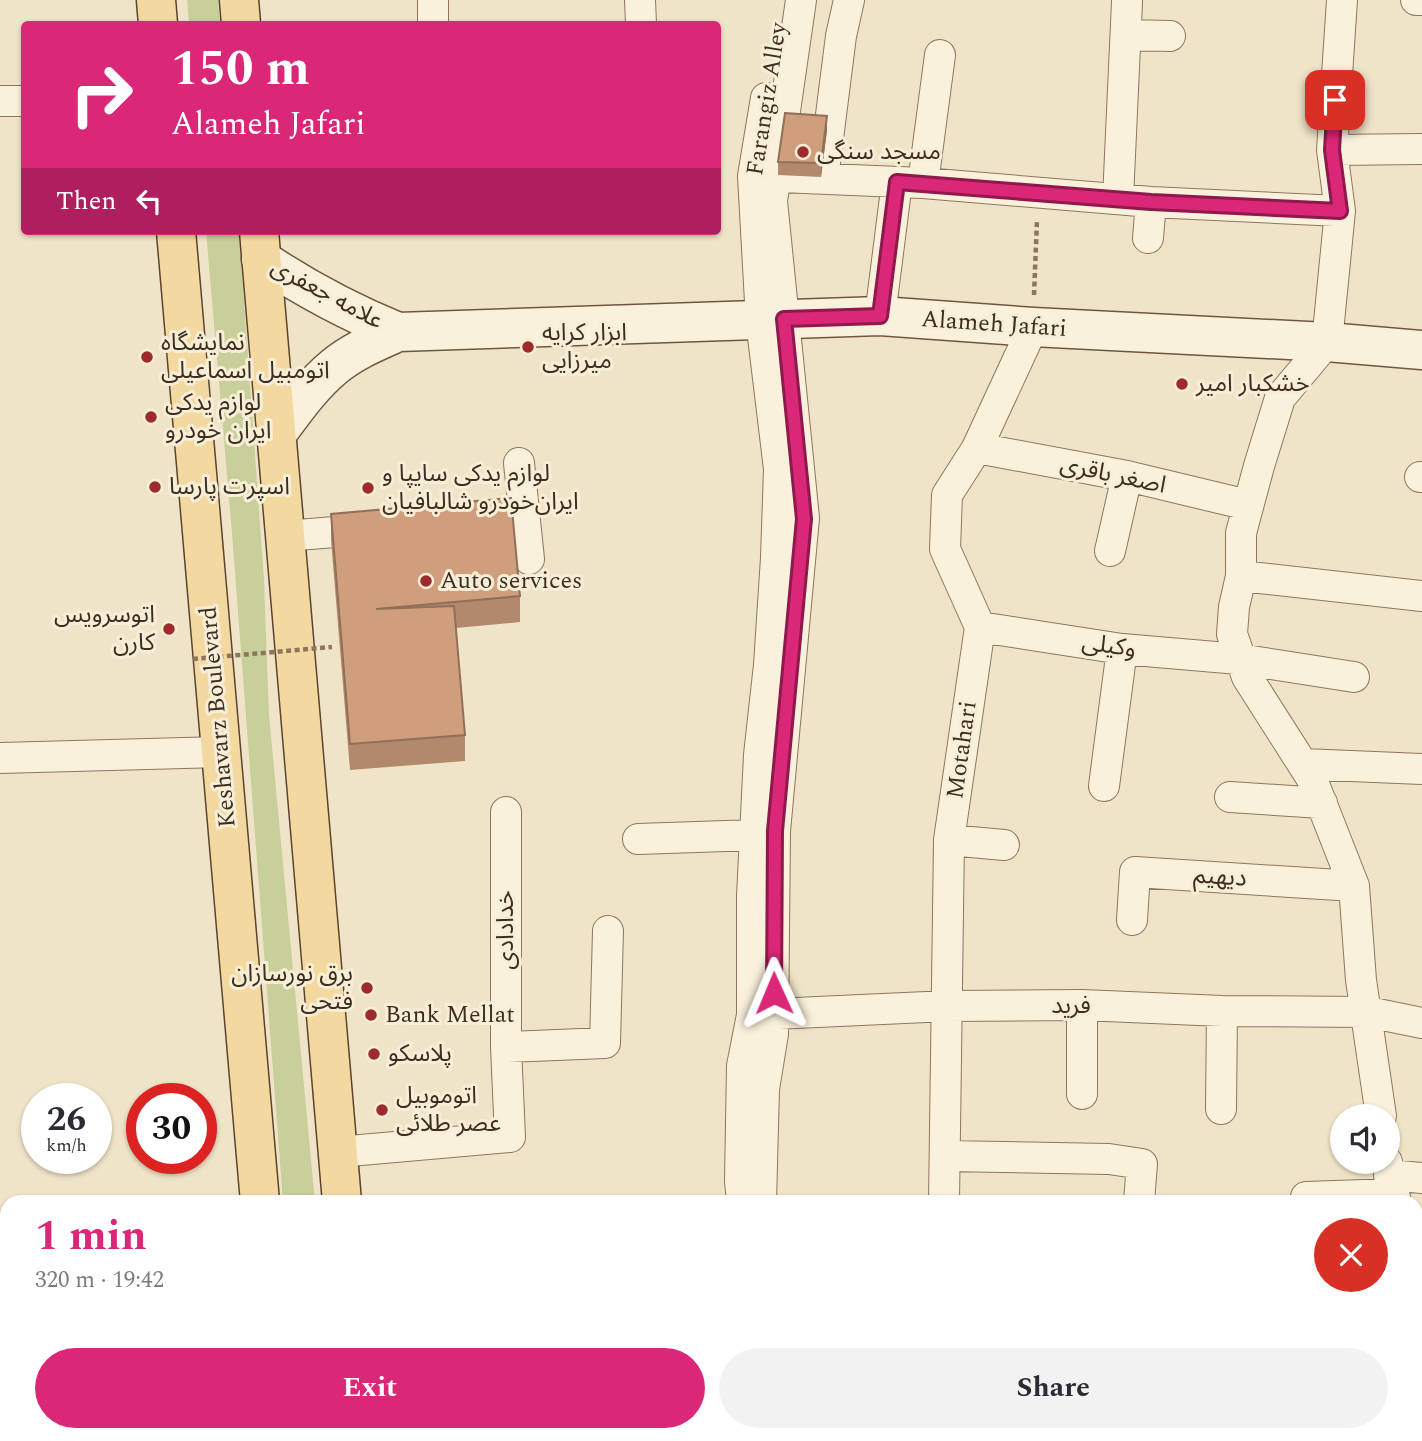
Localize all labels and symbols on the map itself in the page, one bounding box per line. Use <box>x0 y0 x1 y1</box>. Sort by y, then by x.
street label: Farangiz Alley <box>737 18 797 178</box>
pin <box>1305 70 1365 130</box>
place label: مسجد سنگی <box>817 134 941 170</box>
marker: مسجد سنگی <box>795 144 811 160</box>
street label: علامه جعفری <box>264 249 390 339</box>
street label: Alameh Jafari <box>920 301 1068 347</box>
place label: ابزار کرایه میرزایی <box>542 315 627 379</box>
place label: نمایشگاه اتومبیل اسماعیلی <box>161 325 330 389</box>
marker: ابزار کرایه میرزایی <box>520 339 536 355</box>
marker: نمایشگاه اتومبیل اسماعیلی <box>139 349 155 365</box>
place label: خشکبار امیر <box>1195 366 1310 402</box>
marker: خشکبار امیر <box>1174 376 1190 392</box>
place label: لوازم یدکی ایران خودرو <box>165 385 271 449</box>
marker: لوازم یدکی ایران خودرو <box>143 409 159 425</box>
street label: اصغر باقری <box>1057 446 1169 504</box>
place label: لوازم یدکی سایپا و ایران‌خودرو شالبافیان <box>382 456 579 520</box>
place label: اسپرت پارسا <box>169 469 290 505</box>
marker: اسپرت پارسا <box>147 479 163 495</box>
marker: لوازم یدکی سایپا و ایران‌خودرو شالبافیان <box>360 480 376 496</box>
place label: Auto services <box>440 563 582 599</box>
marker: Auto services <box>418 573 434 589</box>
place label: اتوسرویس کارن <box>54 597 156 661</box>
street label: Keshavarz Boulevard <box>190 605 246 829</box>
marker: اتوسرویس کارن <box>161 621 177 637</box>
street label: وکیلی <box>1080 624 1138 668</box>
street label: Motahari <box>937 699 987 801</box>
street label: دیهیم <box>1192 857 1248 897</box>
street label: خدادادی <box>488 890 524 970</box>
place label: برق نورسازان فتحی <box>231 956 353 1020</box>
position arrow <box>737 956 811 1030</box>
marker: برق نورسازان فتحی <box>359 980 375 996</box>
street label: فرید <box>1051 988 1091 1024</box>
place label: Bank Mellat <box>385 997 515 1033</box>
marker: Bank Mellat <box>363 1007 379 1023</box>
place label: پلاسکو <box>388 1036 452 1072</box>
marker: پلاسکو <box>366 1046 382 1062</box>
place label: اتوموبیل عصر طلائی <box>396 1078 501 1142</box>
speed limit sign: 30 <box>126 1083 217 1174</box>
marker: اتوموبیل عصر طلائی <box>374 1102 390 1118</box>

